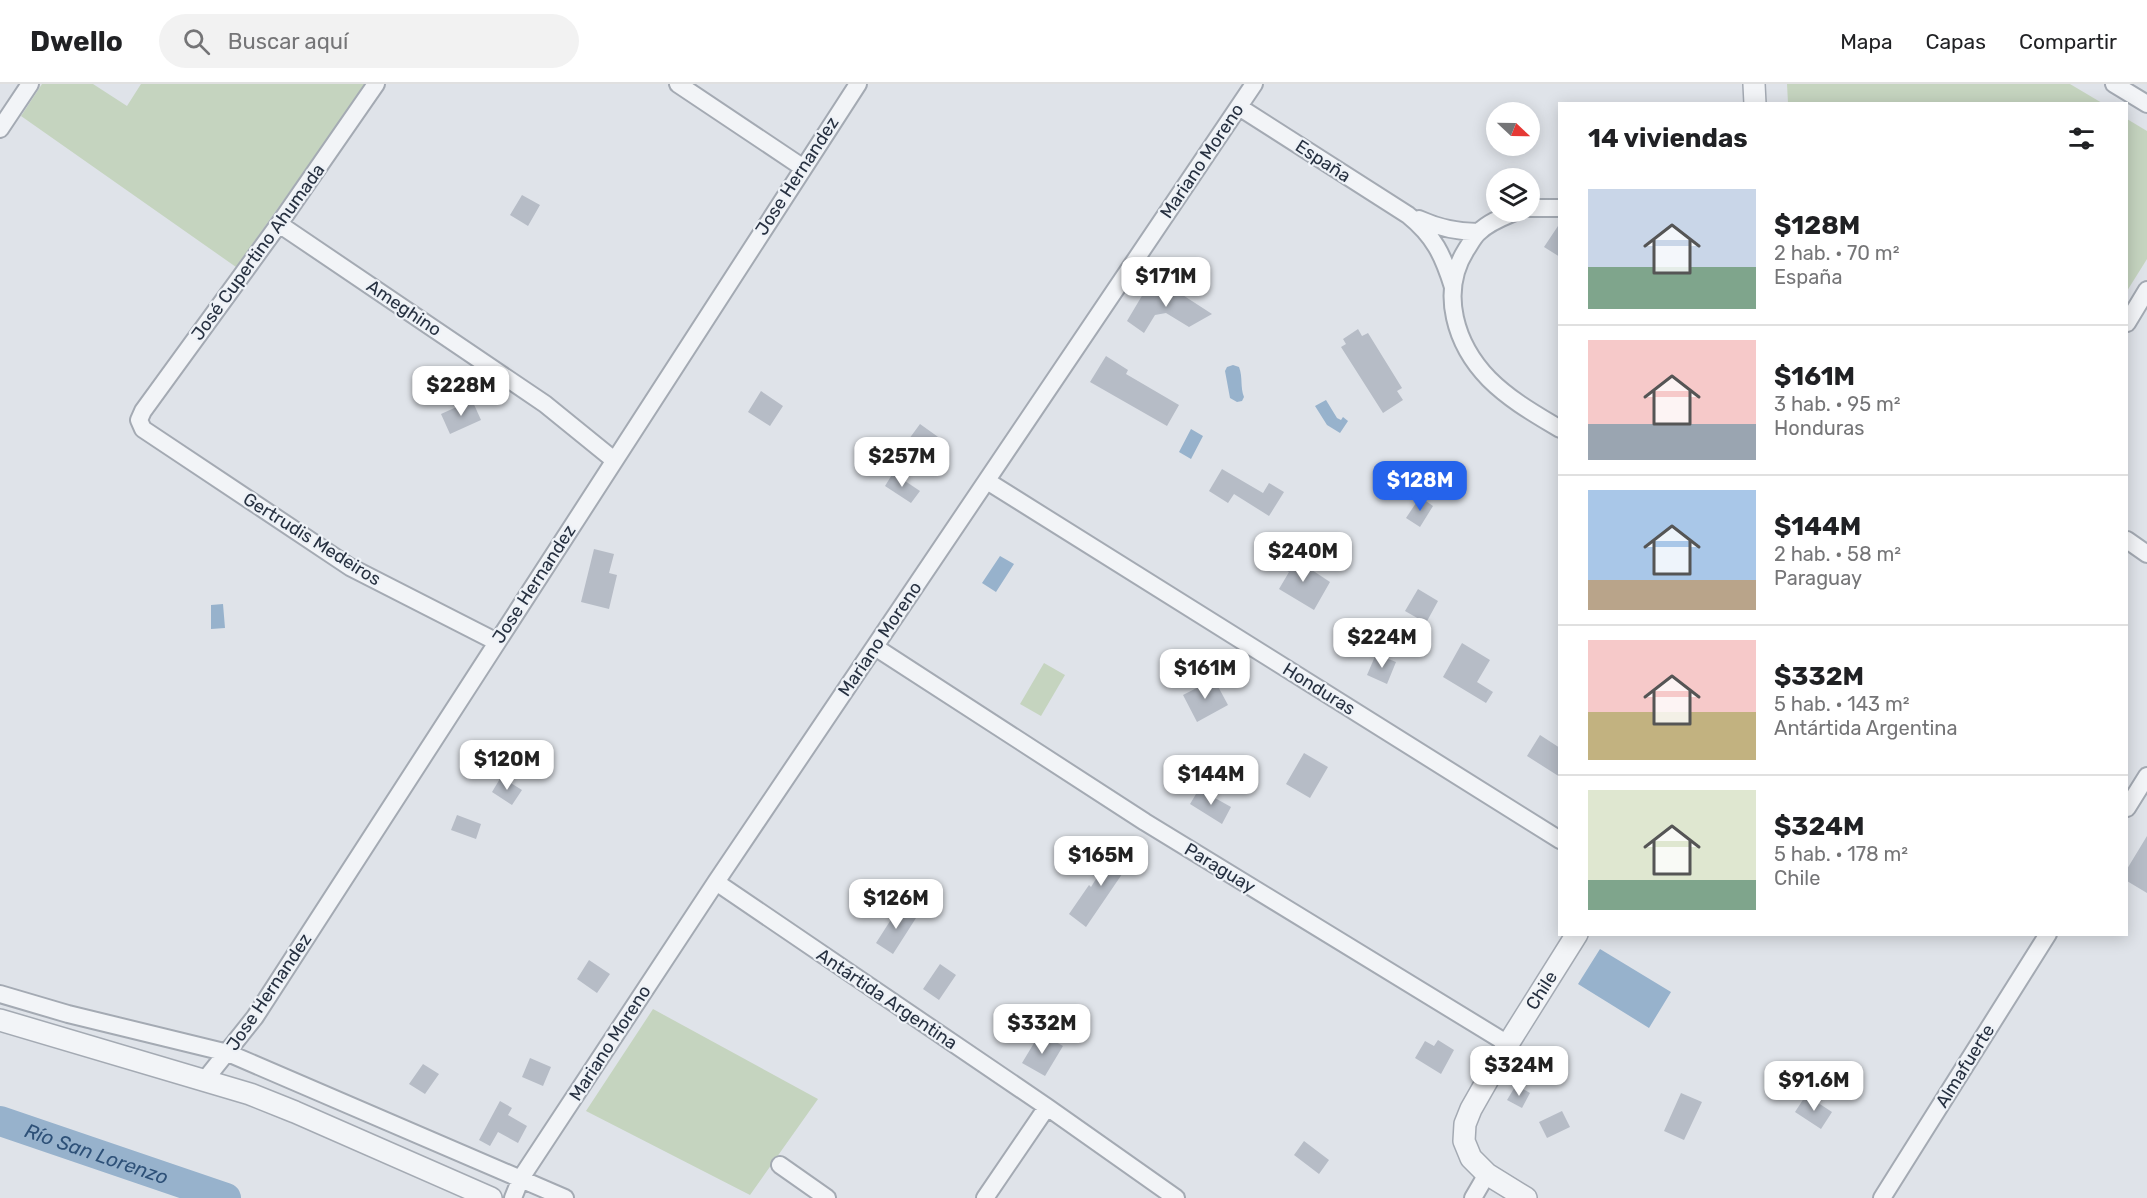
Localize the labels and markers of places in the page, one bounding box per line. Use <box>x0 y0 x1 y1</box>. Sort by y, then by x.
pin: $171M <box>1124 257 1208 308</box>
pin: $228M <box>419 366 503 417</box>
pin: $257M <box>860 437 944 488</box>
pin: $128M <box>1378 461 1462 512</box>
pin: $240M <box>1261 532 1345 583</box>
pin: $224M <box>1340 618 1424 669</box>
pin: $161M <box>1163 649 1247 700</box>
pin: $120M <box>465 740 549 791</box>
pin: $144M <box>1169 755 1253 806</box>
pin: $165M <box>1059 836 1143 887</box>
pin: $126M <box>854 879 938 930</box>
pin: $332M <box>1000 1004 1084 1055</box>
pin: $324M <box>1477 1046 1561 1097</box>
pin: $91.6M <box>1765 1061 1863 1112</box>

